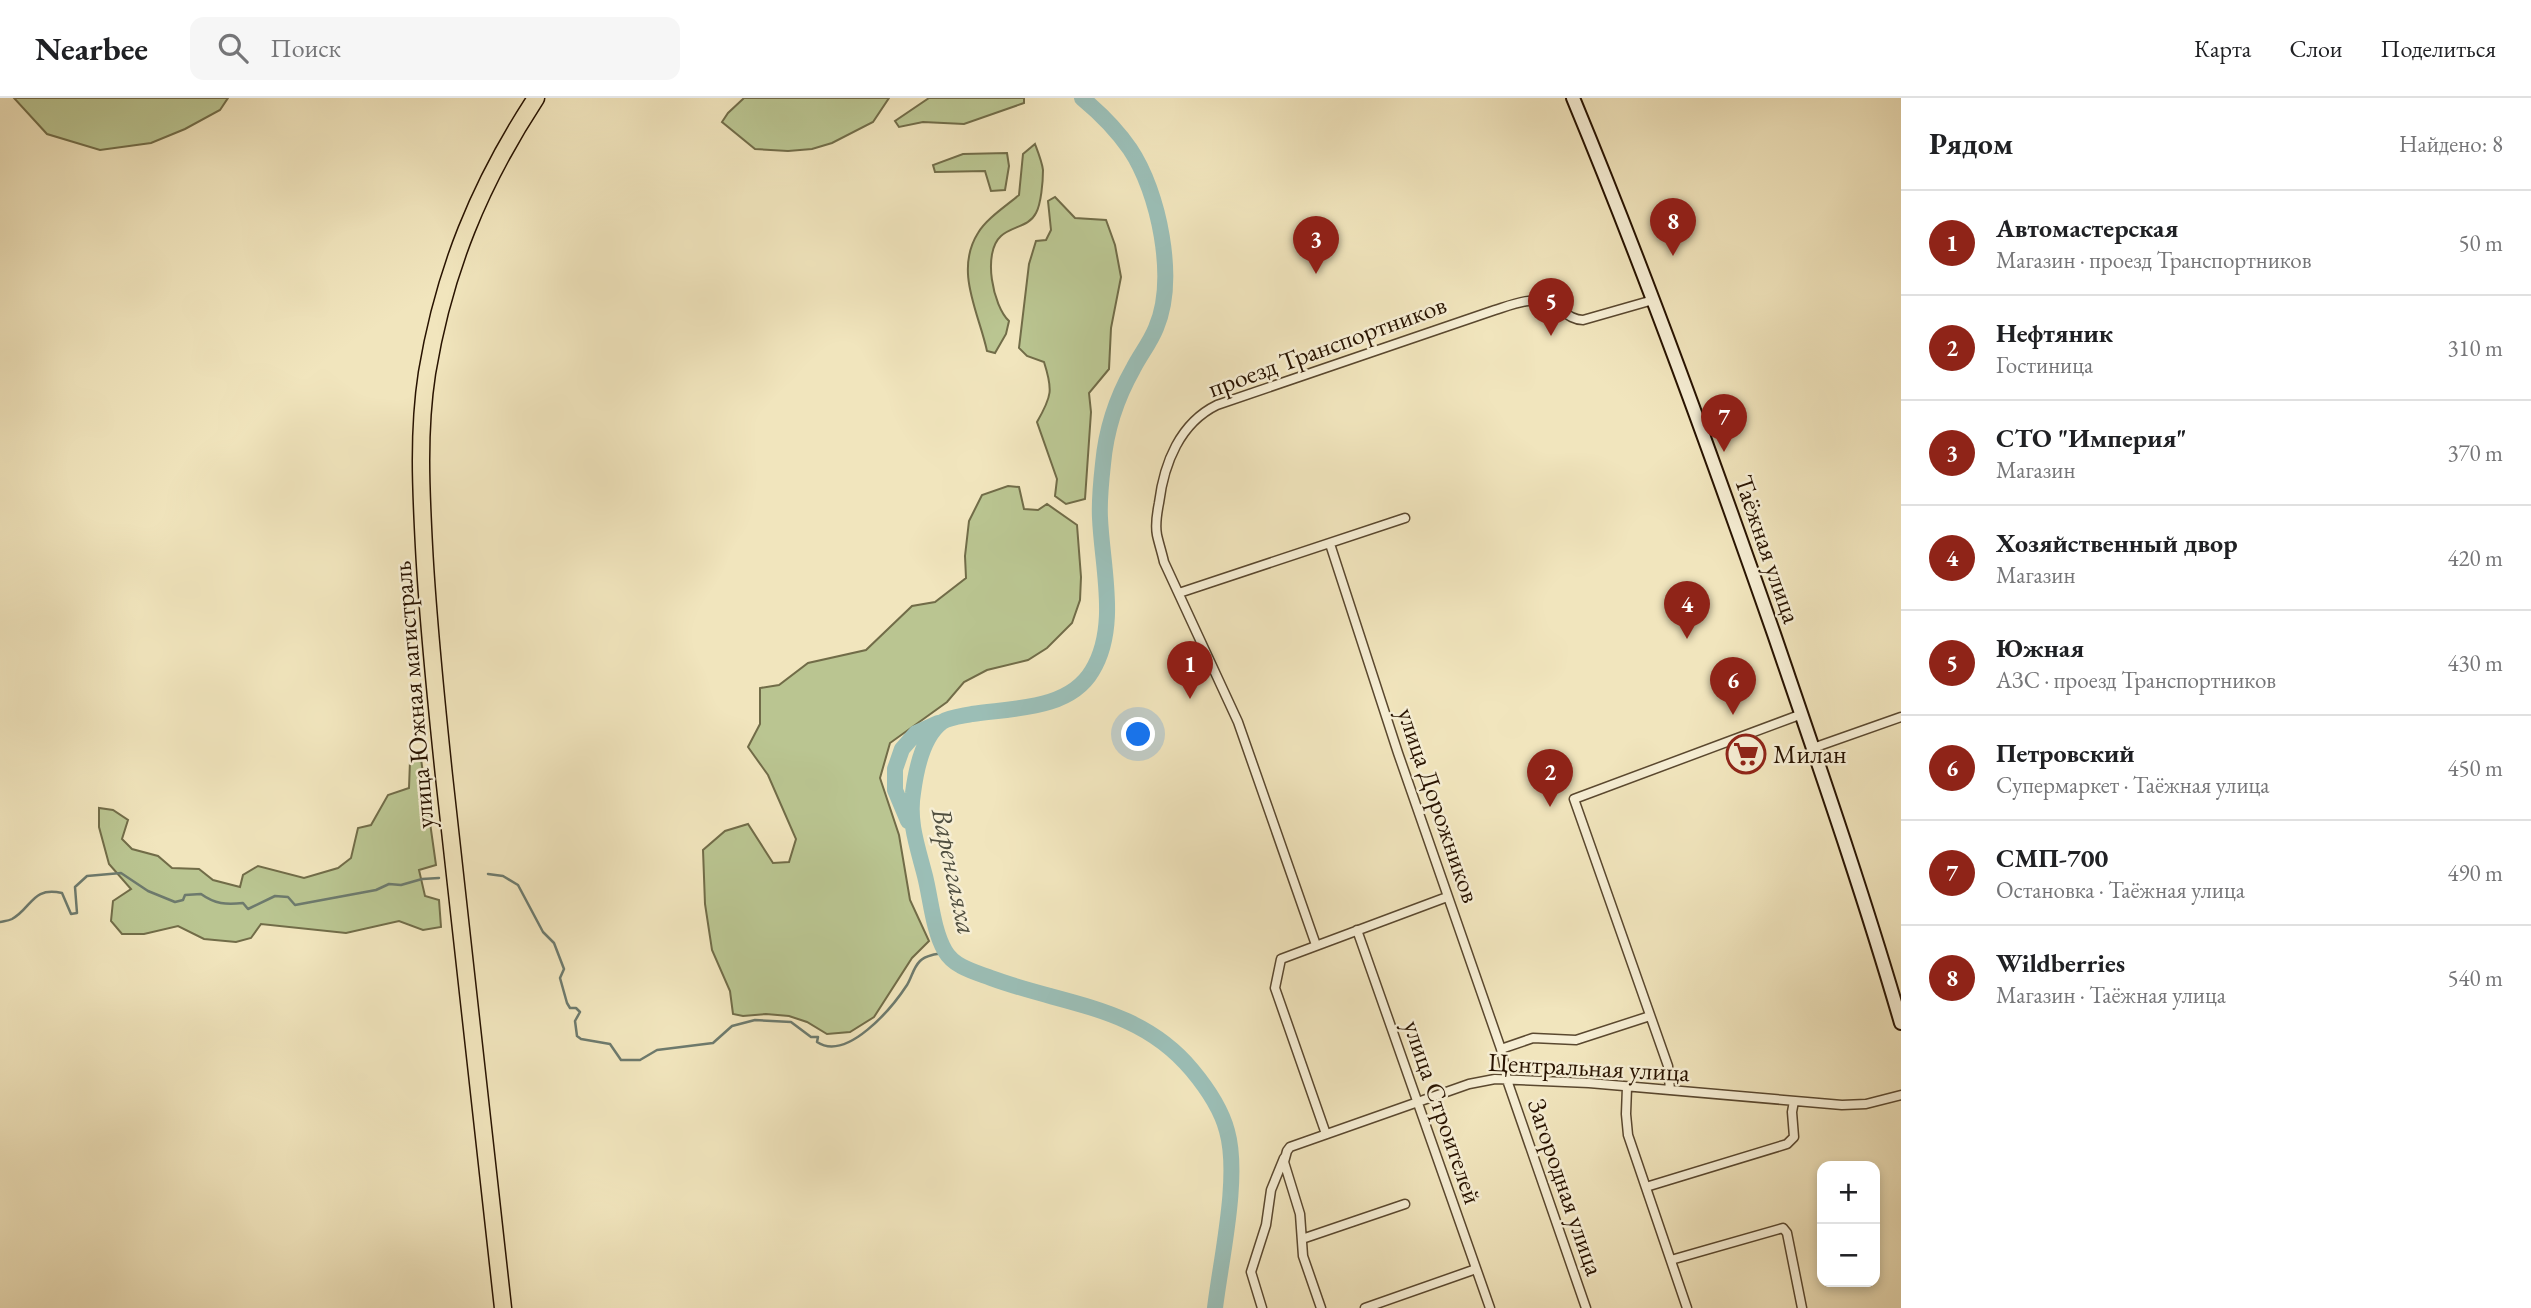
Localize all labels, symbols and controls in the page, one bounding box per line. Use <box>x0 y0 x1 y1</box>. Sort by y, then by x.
search box <box>190 17 680 80</box>
text: Nearbee <box>35 27 148 70</box>
icon: search <box>214 29 252 67</box>
text: Поиск <box>270 31 341 65</box>
text: Карта <box>2194 33 2251 64</box>
text: Слои <box>2289 33 2343 64</box>
text: Поделиться <box>2381 33 2496 64</box>
text: Рядом <box>1929 124 2013 163</box>
text: Найдено: 8 <box>2399 129 2503 159</box>
pin: 8 <box>1650 198 1696 256</box>
text: Автомастерская <box>1996 211 2178 245</box>
pin: 3 <box>1293 216 1339 274</box>
text: 1 <box>1946 228 1958 258</box>
text: 50 m <box>2458 228 2503 258</box>
text: Магазин · проезд Транспортников <box>1996 245 2312 275</box>
pin: 5 <box>1528 278 1574 336</box>
street label: проезд Транспортников <box>1203 287 1451 405</box>
text: Нефтяник <box>1996 316 2113 350</box>
text: 2 <box>1946 333 1958 363</box>
text: 310 m <box>2447 333 2503 363</box>
text: Гостиница <box>1996 350 2093 380</box>
pin: 7 <box>1701 394 1747 452</box>
text: СТО "Империя" <box>1996 421 2187 455</box>
text: 3 <box>1946 438 1958 468</box>
text: 370 m <box>2447 438 2503 468</box>
text: Магазин <box>1996 455 2075 485</box>
street label: Таёжная улица <box>1727 470 1809 628</box>
text: Хозяйственный двор <box>1996 526 2238 560</box>
text: 4 <box>1946 543 1958 573</box>
text: 420 m <box>2447 543 2503 573</box>
street label: улица Южная магистраль <box>384 560 442 830</box>
text: Магазин <box>1996 560 2075 590</box>
pin: 4 <box>1664 581 1710 639</box>
text: Южная <box>1996 631 2084 665</box>
pin: 1 <box>1167 641 1213 699</box>
text: 5 <box>1946 648 1958 678</box>
text: 430 m <box>2447 648 2503 678</box>
pin: 6 <box>1710 657 1756 715</box>
text: АЗС · проезд Транспортников <box>1996 665 2276 695</box>
street label: улица Дорожников <box>1390 703 1488 907</box>
your location <box>1121 717 1155 751</box>
supermarket icon: Милан <box>1725 733 1767 775</box>
text: Петровский <box>1996 736 2135 770</box>
place label: Милан <box>1773 737 1847 771</box>
pin: 2 <box>1527 749 1573 807</box>
text: 6 <box>1946 753 1958 783</box>
text: 450 m <box>2447 753 2503 783</box>
text: Супермаркет · Таёжная улица <box>1996 770 2270 800</box>
water label: Варенгаяха <box>924 803 986 938</box>
text: СМП-700 <box>1996 841 2108 875</box>
text: 7 <box>1946 858 1958 888</box>
text: 490 m <box>2447 858 2503 888</box>
text: Остановка · Таёжная улица <box>1996 875 2245 905</box>
text: Wildberries <box>1996 946 2125 980</box>
text: 8 <box>1946 963 1958 993</box>
text: 540 m <box>2447 963 2503 993</box>
text: Магазин · Таёжная улица <box>1996 980 2226 1010</box>
street label: улица Строителей <box>1396 1016 1490 1209</box>
street label: Центральная улица <box>1487 1045 1691 1089</box>
street label: Загородная улица <box>1520 1094 1612 1280</box>
map controls <box>1817 1161 1880 1287</box>
button: + <box>1817 1161 1880 1224</box>
button: − <box>1817 1224 1880 1287</box>

